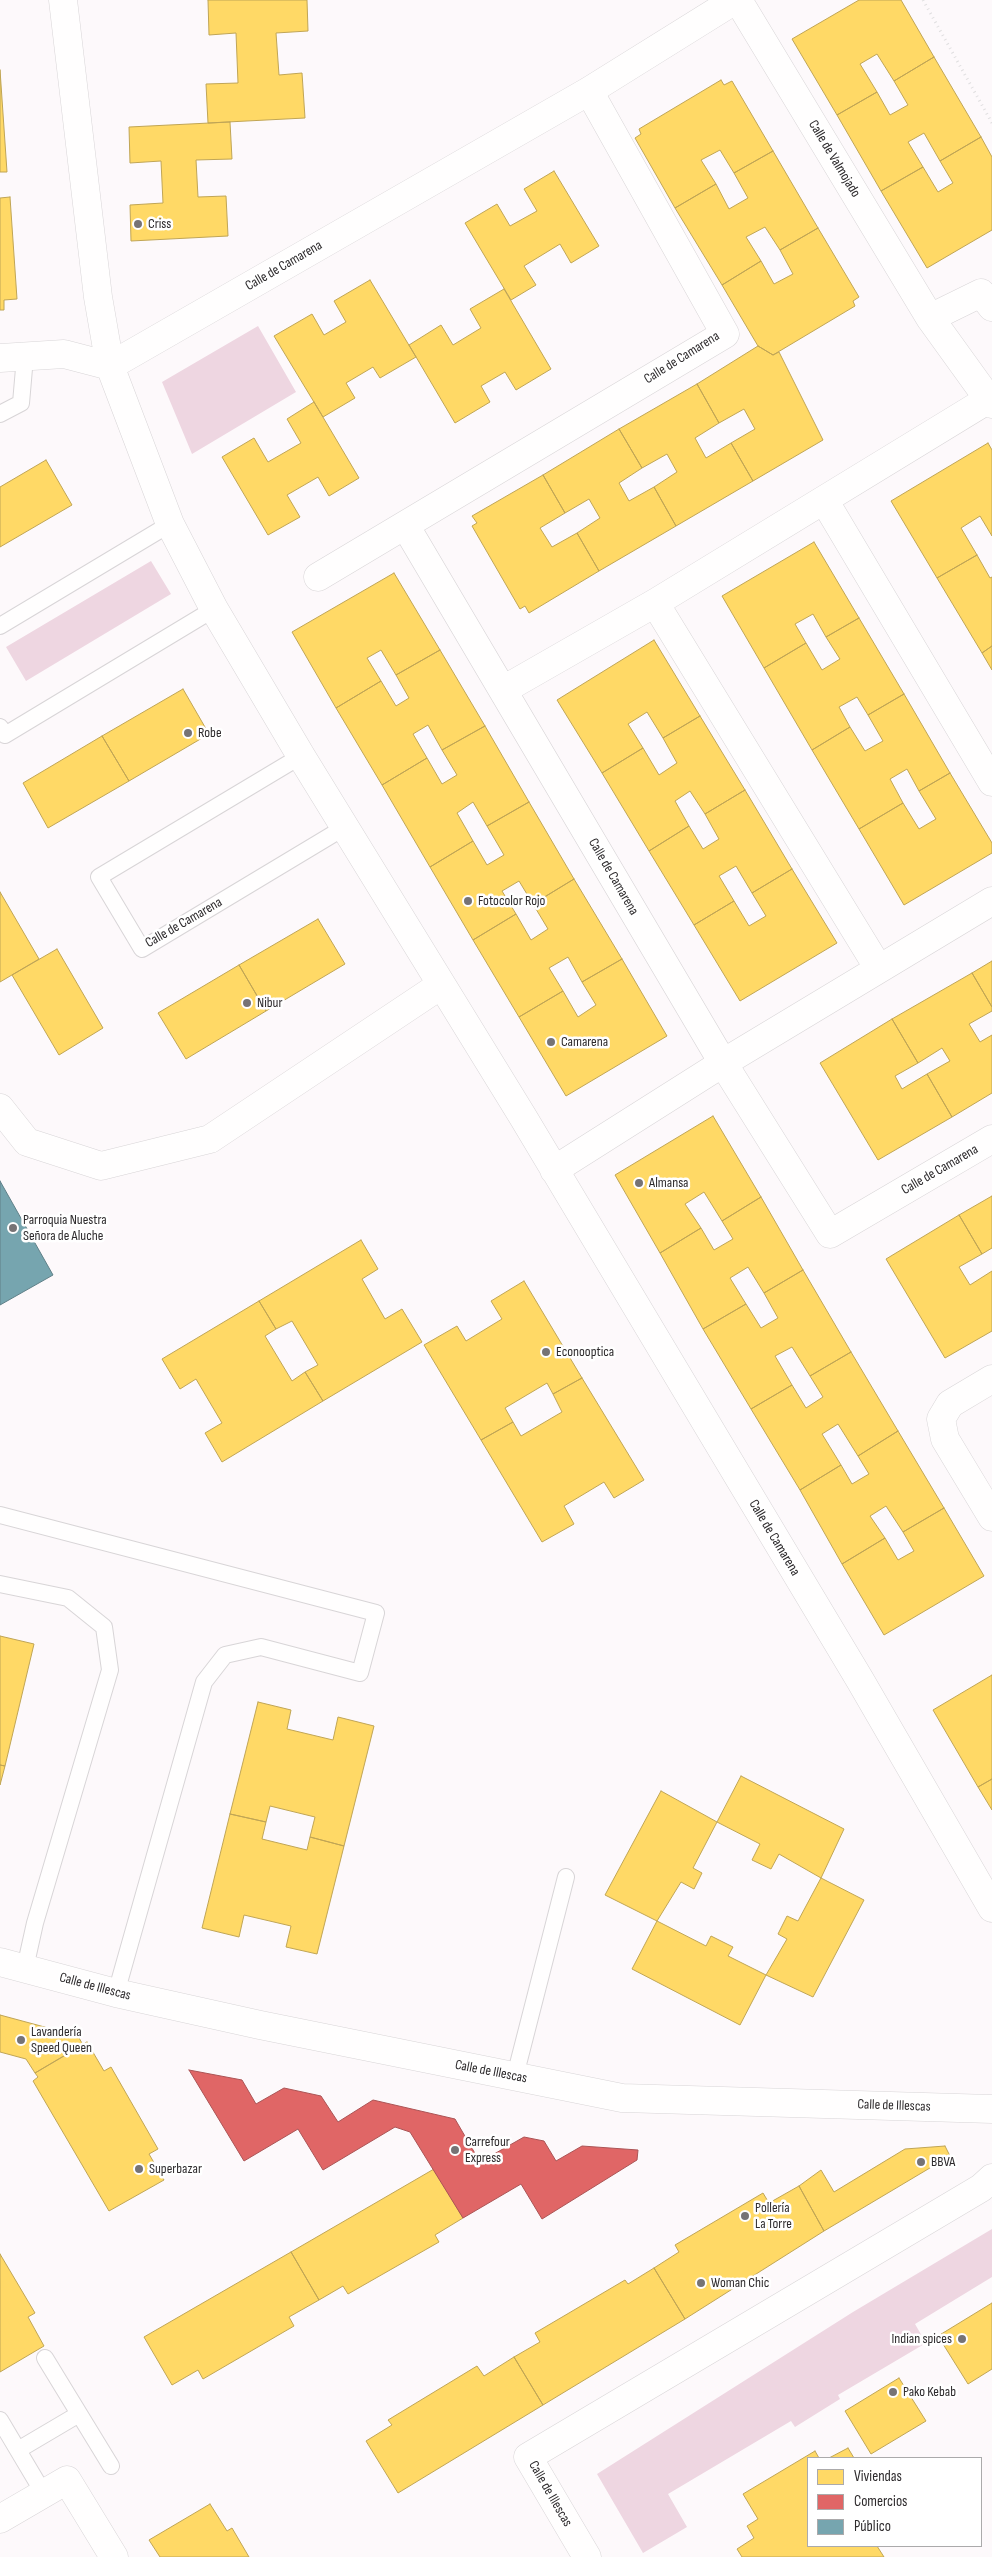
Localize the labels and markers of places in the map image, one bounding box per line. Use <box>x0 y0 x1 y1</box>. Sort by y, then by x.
place label: Criss <box>148 216 171 232</box>
marker: Criss <box>132 218 144 230</box>
place label: Robe <box>198 725 222 741</box>
marker: Robe <box>182 727 194 739</box>
place label: Fotocolor Rojo <box>478 893 545 909</box>
marker: Fotocolor Rojo <box>462 895 474 907</box>
place label: Nibur <box>257 995 282 1011</box>
marker: Nibur <box>241 997 253 1009</box>
place label: Camarena <box>561 1034 608 1050</box>
marker: Camarena <box>545 1036 557 1048</box>
place label: Almansa <box>649 1175 689 1191</box>
marker: Almansa <box>633 1177 645 1189</box>
place label: Parroquia Nuestra Señora de Aluche <box>23 1212 107 1244</box>
marker: Parroquia Nuestra Señora de Aluche <box>7 1222 19 1234</box>
place label: Econooptica <box>556 1344 614 1360</box>
marker: Econooptica <box>540 1346 552 1358</box>
place label: Lavandería Speed Queen <box>31 2024 92 2056</box>
marker: Lavandería Speed Queen <box>15 2034 27 2046</box>
place label: Carrefour Express <box>465 2134 510 2166</box>
marker: Carrefour Express <box>449 2144 461 2156</box>
place label: BBVA <box>931 2154 955 2170</box>
marker: BBVA <box>915 2156 927 2168</box>
place label: Superbazar <box>149 2161 202 2177</box>
marker: Superbazar <box>133 2163 145 2175</box>
place label: Pollería La Torre <box>755 2200 792 2232</box>
marker: Pollería La Torre <box>739 2210 751 2222</box>
place label: Woman Chic <box>711 2275 769 2291</box>
marker: Woman Chic <box>695 2277 707 2289</box>
place label: Indian spices <box>892 2331 952 2347</box>
marker: Indian spices <box>956 2333 968 2345</box>
place label: Pako Kebab <box>903 2384 956 2400</box>
marker: Pako Kebab <box>887 2386 899 2398</box>

